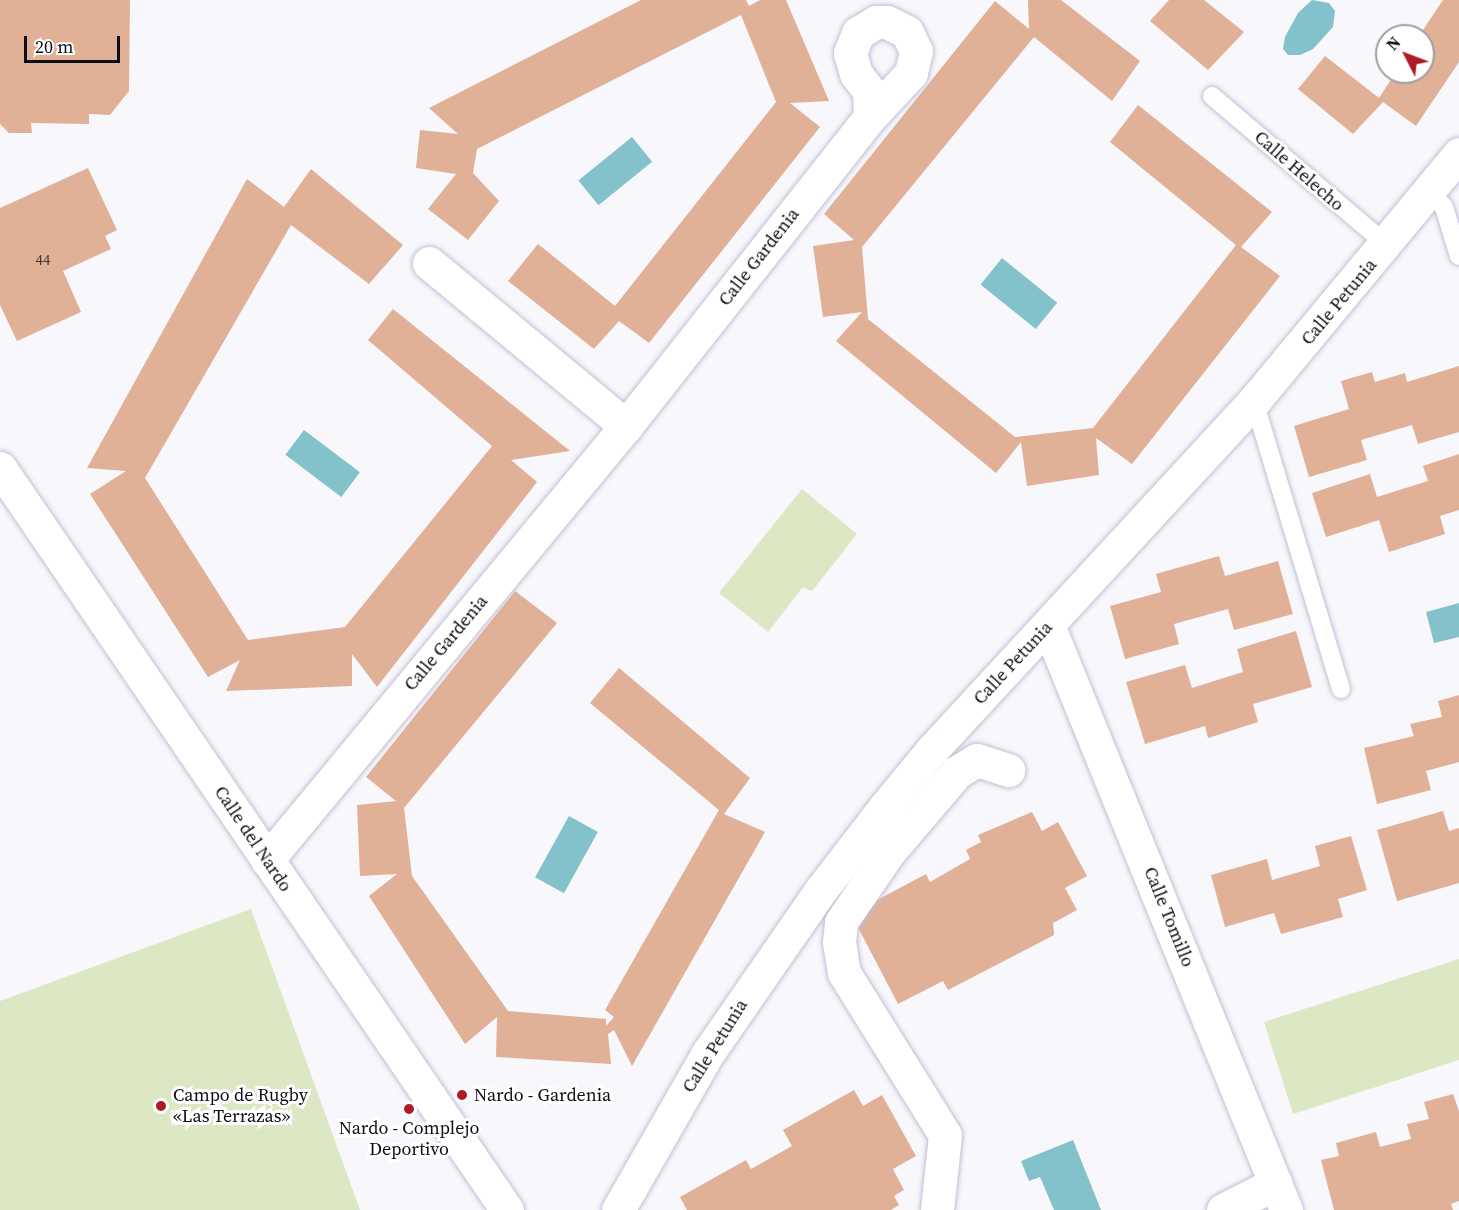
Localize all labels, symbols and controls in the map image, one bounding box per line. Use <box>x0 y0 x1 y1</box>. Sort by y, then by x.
scale bar <box>27 24 123 62</box>
north arrow <box>1375 24 1435 84</box>
text: N <box>1381 32 1405 55</box>
text: 20 m <box>35 34 73 59</box>
street label: Calle Helecho <box>1250 126 1348 216</box>
street label: Calle Gardenia <box>714 204 804 310</box>
house number: 44 <box>36 251 50 269</box>
street label: Calle Petunia <box>1297 255 1381 349</box>
street label: Calle Gardenia <box>400 591 492 695</box>
street label: Calle Petunia <box>969 617 1057 709</box>
street label: Calle del Nardo <box>210 782 296 896</box>
street label: Calle Tomillo <box>1139 864 1199 970</box>
street label: Calle Petunia <box>678 995 752 1097</box>
place label: Nardo - Gardenia <box>474 1084 611 1106</box>
place label: Campo de Rugby «Las Terrazas» <box>173 1085 308 1128</box>
marker: Nardo - Gardenia <box>455 1088 469 1102</box>
marker: Campo de Rugby «Las Terrazas» <box>154 1099 168 1113</box>
marker: Nardo - Complejo Deportivo <box>402 1102 416 1116</box>
place label: Nardo - Complejo Deportivo <box>339 1118 479 1160</box>

